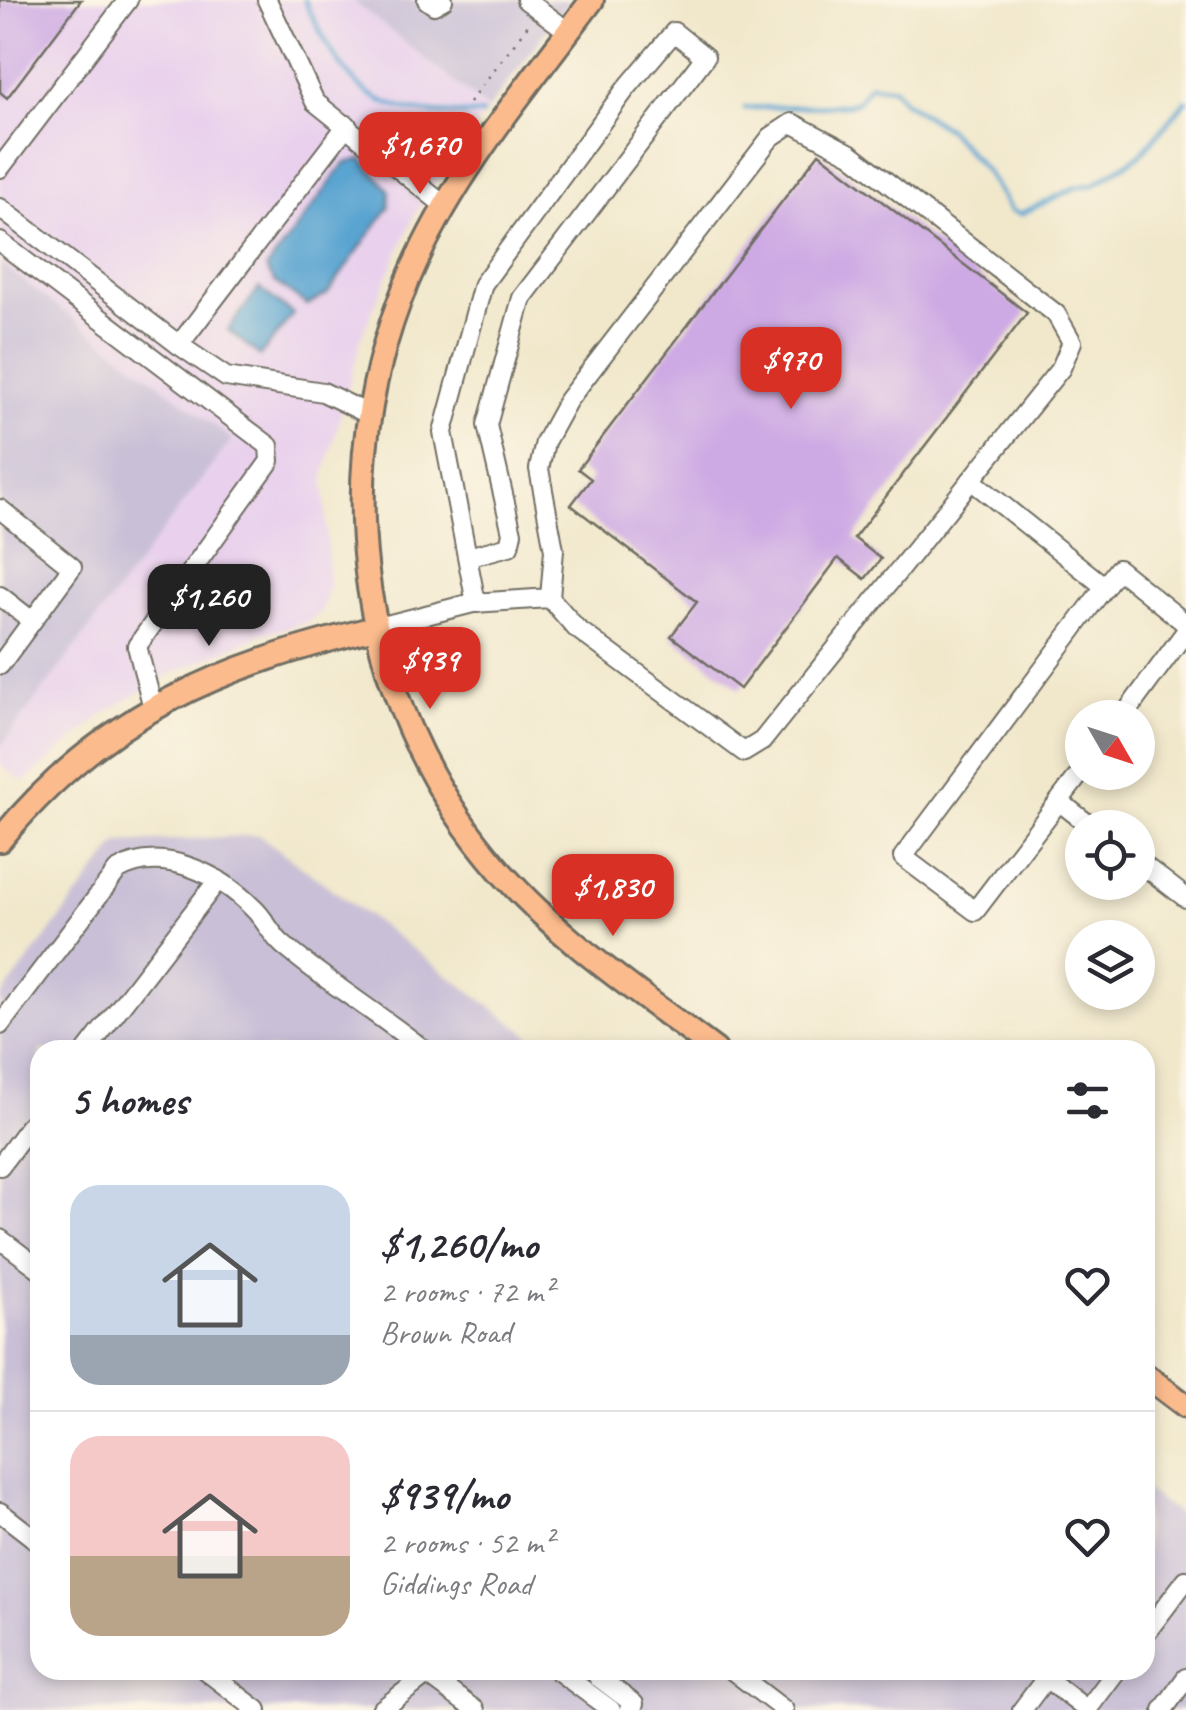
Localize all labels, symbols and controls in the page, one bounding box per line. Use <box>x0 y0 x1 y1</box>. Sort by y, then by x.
pin: $1,670 <box>339 112 501 197</box>
text: $1,670 <box>381 124 459 165</box>
pin: $970 <box>732 327 850 412</box>
text: $970 <box>762 339 820 380</box>
pin: $1,260 <box>128 564 290 649</box>
text: $1,260 <box>169 576 249 617</box>
pin: $939 <box>371 627 489 712</box>
text: $939 <box>402 639 458 680</box>
north arrow <box>1065 700 1155 790</box>
map controls <box>1065 700 1155 1010</box>
button: locate <box>1065 810 1155 900</box>
pin: $1,830 <box>532 854 694 939</box>
text: $1,830 <box>574 866 652 907</box>
button: layers <box>1065 920 1155 1010</box>
icon: filters <box>1060 1073 1115 1128</box>
text: 5 homes <box>70 1074 188 1127</box>
text: $1,260/mo <box>380 1218 538 1271</box>
icon: home <box>150 1225 270 1345</box>
icon: heart <box>1060 1258 1115 1313</box>
text: 2 rooms · 72 m² <box>380 1271 553 1312</box>
text: Brown Road <box>380 1312 511 1353</box>
text: $939/mo <box>380 1469 508 1522</box>
icon: home <box>150 1476 270 1596</box>
icon: heart <box>1060 1509 1115 1564</box>
text: 2 rooms · 52 m² <box>380 1522 553 1563</box>
text: Giddings Road <box>380 1563 532 1604</box>

